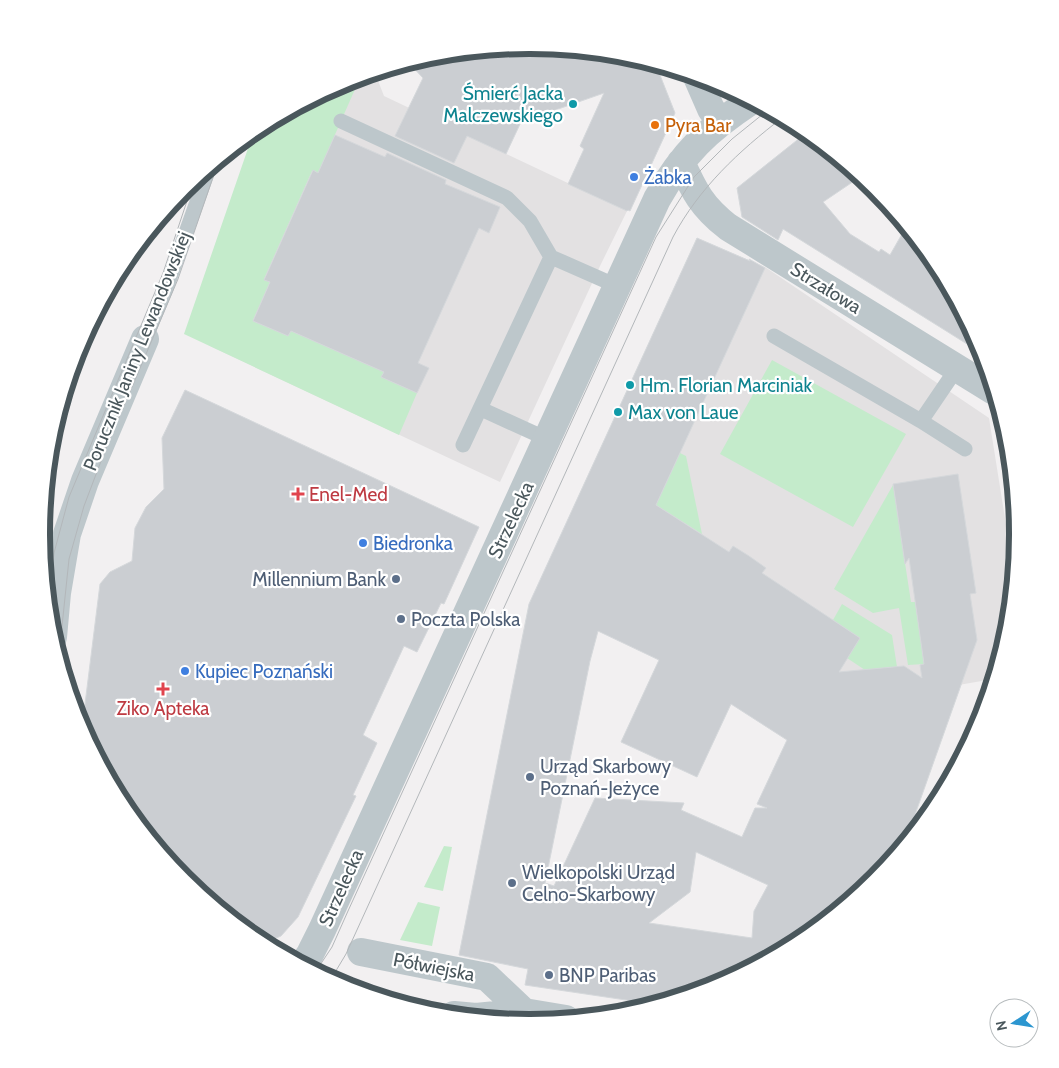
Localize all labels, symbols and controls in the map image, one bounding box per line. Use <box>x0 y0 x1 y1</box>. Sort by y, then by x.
place label: Śmierć Jacka Malczewskiego <box>443 81 563 127</box>
marker: Śmierć Jacka Malczewskiego <box>567 98 579 110</box>
place label: Pyra Bar <box>665 114 731 137</box>
marker: Pyra Bar <box>649 119 661 131</box>
place label: Żabka <box>644 166 692 189</box>
marker: Żabka <box>628 171 640 183</box>
street label: Porucznik Janiny Lewandowskiej <box>78 228 196 474</box>
street label: Strzałowa <box>786 257 866 319</box>
place label: Hm. Florian Marciniak <box>640 374 813 397</box>
marker: Hm. Florian Marciniak <box>624 379 636 391</box>
place label: Max von Laue <box>628 401 739 424</box>
marker: Max von Laue <box>612 406 624 418</box>
street label: Strzelecka <box>483 478 539 562</box>
place label: Enel-Med <box>309 483 388 506</box>
marker: Enel-Med <box>291 487 305 501</box>
place label: Biedronka <box>373 532 453 555</box>
marker: Biedronka <box>357 537 369 549</box>
place label: Millennium Bank <box>252 568 386 591</box>
marker: Millennium Bank <box>390 573 402 585</box>
place label: Poczta Polska <box>411 608 520 631</box>
marker: Poczta Polska <box>395 613 407 625</box>
place label: Kupiec Poznański <box>195 660 333 683</box>
marker: Kupiec Poznański <box>179 665 191 677</box>
marker: Ziko Apteka <box>157 683 169 695</box>
place label: Ziko Apteka <box>117 697 209 720</box>
place label: Urząd Skarbowy Poznań-Jeżyce <box>540 755 672 800</box>
marker: Urząd Skarbowy Poznań-Jeżyce <box>524 771 536 783</box>
street label: Strzelecka <box>314 846 368 930</box>
place label: Wielkopolski Urząd Celno-Skarbowy <box>522 861 675 906</box>
marker: Wielkopolski Urząd Celno-Skarbowy <box>506 877 518 889</box>
street label: Półwiejska <box>391 948 477 986</box>
place label: BNP Paribas <box>559 964 656 987</box>
marker: BNP Paribas <box>543 969 555 981</box>
north arrow <box>989 998 1039 1048</box>
text: N <box>991 1019 1011 1032</box>

